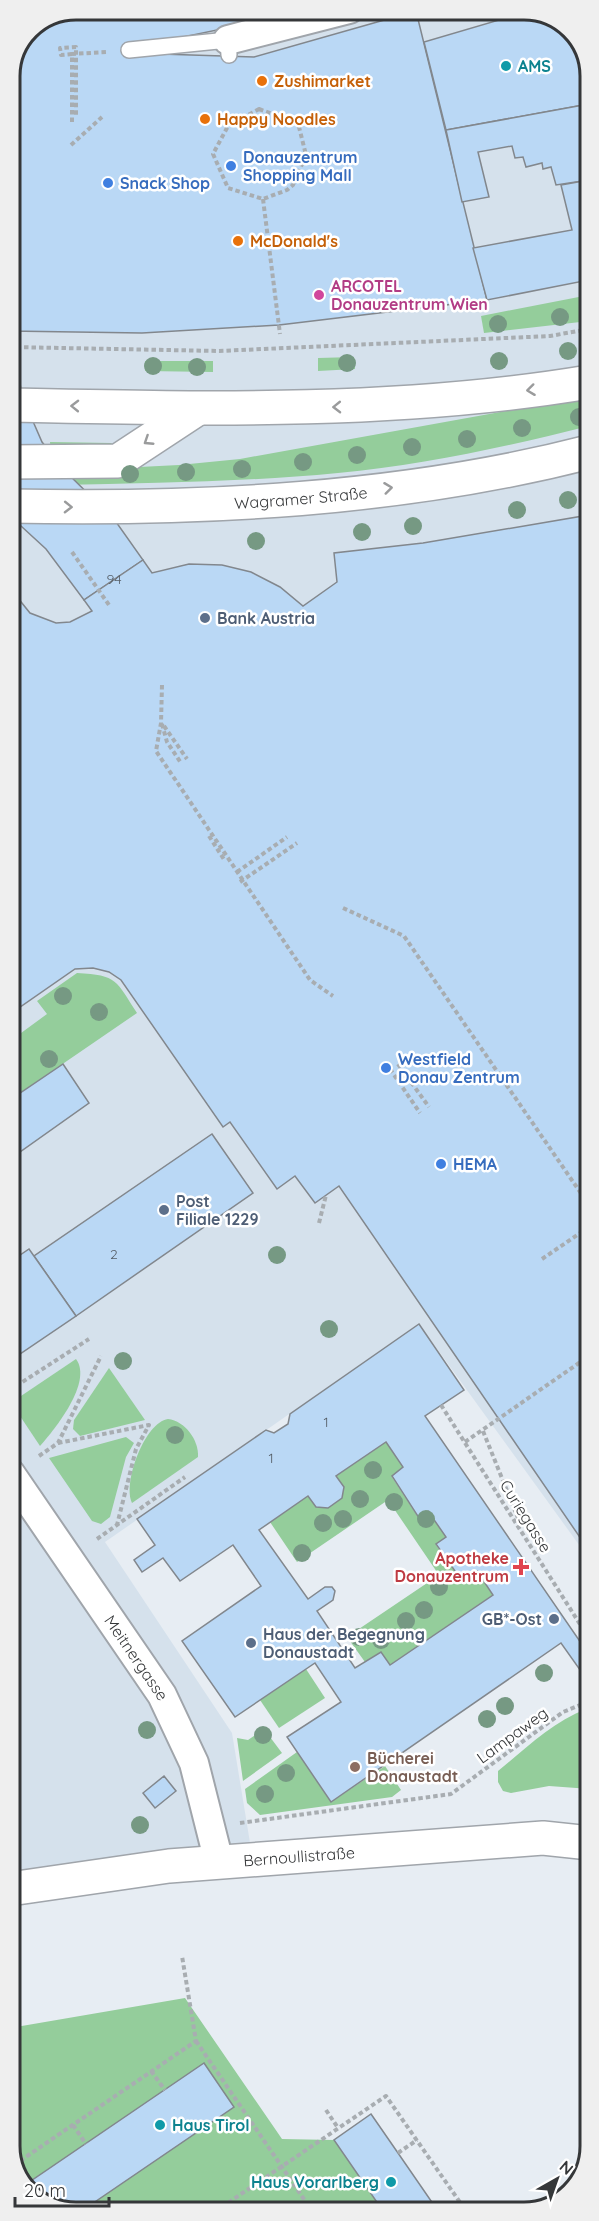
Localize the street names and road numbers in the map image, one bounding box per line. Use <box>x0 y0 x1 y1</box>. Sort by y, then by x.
street label: Wagramer Straße <box>234 482 368 513</box>
street label: Curiegasse <box>496 1476 556 1556</box>
street label: Meitnergasse <box>100 1611 173 1704</box>
street label: Lampaweg <box>473 1702 551 1768</box>
street label: Bernoullistraße <box>242 1842 355 1870</box>

